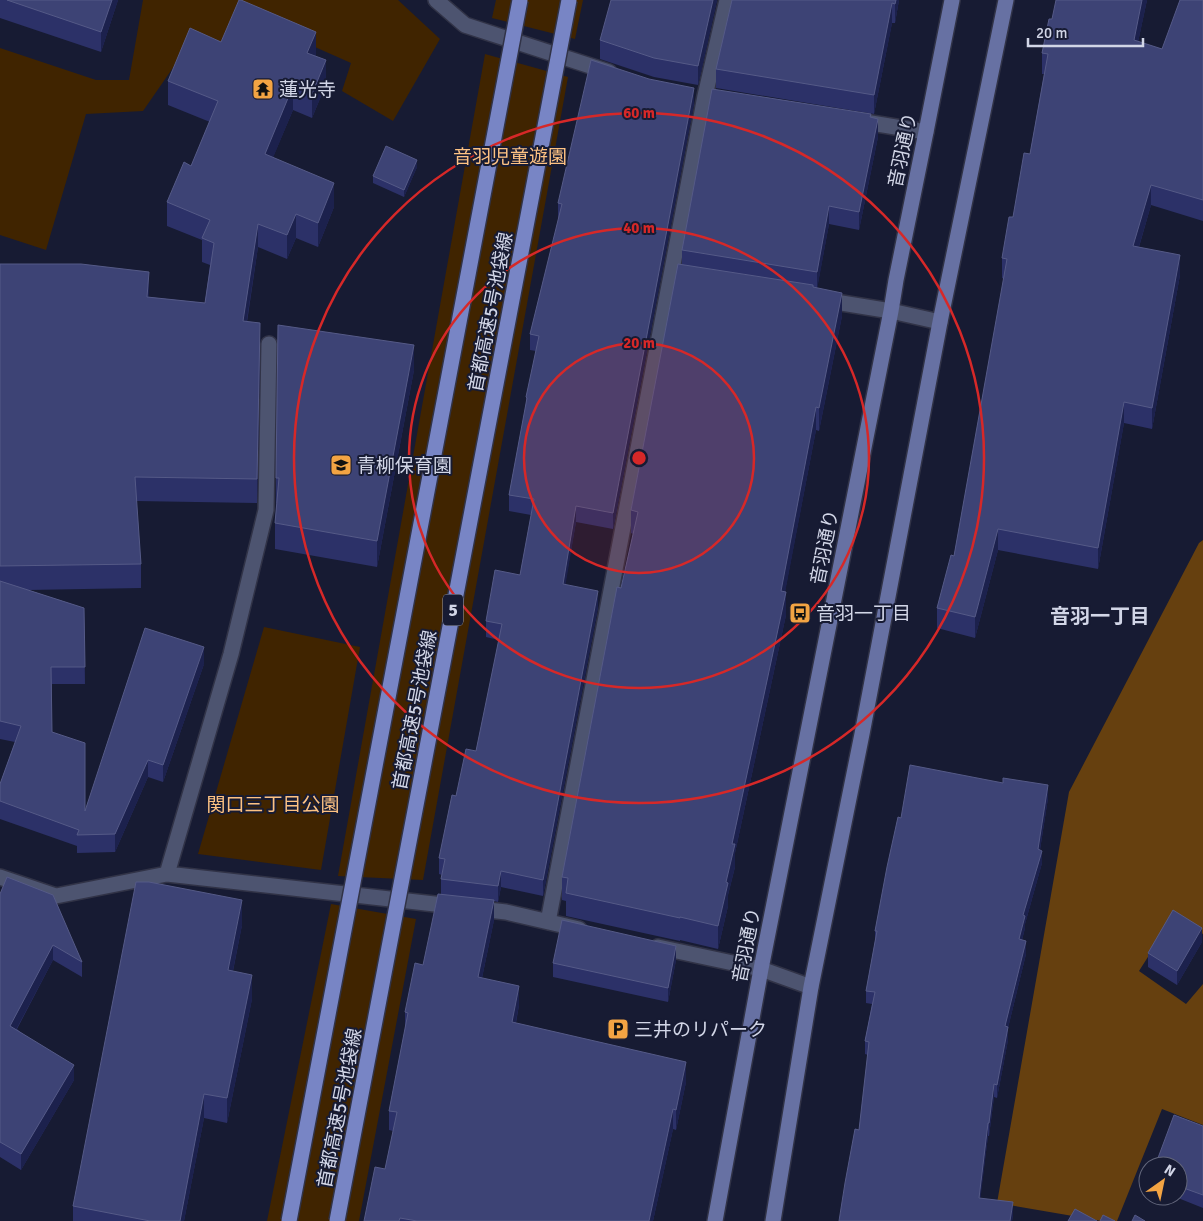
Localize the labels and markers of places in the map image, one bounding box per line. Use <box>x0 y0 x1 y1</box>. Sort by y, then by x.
temple icon: 蓮光寺 <box>251 77 275 101</box>
place label: 蓮光寺 <box>279 78 336 102</box>
centre of rings <box>630 449 648 467</box>
school or university icon: 青柳保育園 <box>329 453 353 477</box>
place label: 青柳保育園 <box>357 454 452 478</box>
bus stop icon: 音羽一丁目 <box>788 601 812 625</box>
place label: 音羽一丁目 <box>816 602 911 626</box>
parking icon: 三井のリパーク <box>606 1017 630 1041</box>
place label: 三井のリパーク <box>634 1018 767 1042</box>

